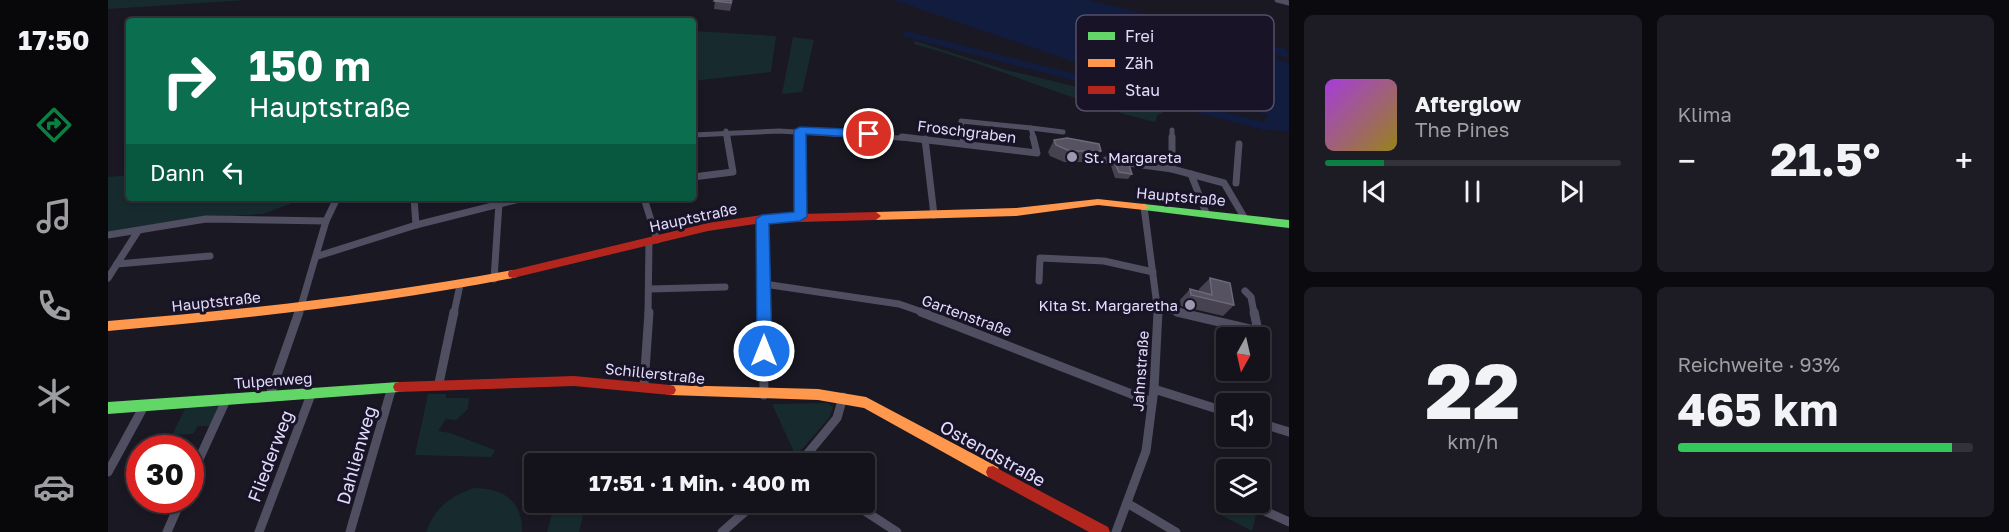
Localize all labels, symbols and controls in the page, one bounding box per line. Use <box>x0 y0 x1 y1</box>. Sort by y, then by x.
legend <box>1076 15 1274 111</box>
text: 17:50 <box>18 24 90 56</box>
text: Frei <box>1125 26 1154 46</box>
text: 150 m <box>249 40 371 90</box>
icon: right <box>150 42 228 120</box>
text: Zäh <box>1125 53 1153 73</box>
text: Stau <box>1125 80 1160 100</box>
text: Afterglow <box>1415 90 1521 117</box>
text: Hauptstraße <box>249 91 410 123</box>
text: Klima <box>1678 102 1732 126</box>
icon: directions <box>33 104 75 146</box>
pin <box>843 108 894 159</box>
street label: Froschgraben <box>917 116 1017 146</box>
icon: arrive <box>852 117 885 150</box>
text: The Pines <box>1415 117 1509 141</box>
text: 21.5° <box>1770 132 1880 186</box>
text: − <box>1678 141 1696 180</box>
text: + <box>1955 141 1973 180</box>
place label: St. Margareta <box>1084 148 1182 166</box>
marker: St. Margareta <box>1065 150 1079 164</box>
icon: left <box>217 156 250 189</box>
text: Dann <box>150 159 205 186</box>
icon: previous <box>1358 175 1391 208</box>
icon: pause <box>1456 175 1489 208</box>
icon: next <box>1555 175 1588 208</box>
street label: Hauptstraße <box>1136 183 1227 209</box>
icon: music <box>33 195 75 237</box>
street label: Hauptstraße <box>647 199 739 235</box>
icon: phone <box>33 285 75 327</box>
street label: Hauptstraße <box>170 287 262 315</box>
street label: Gartenstraße <box>919 290 1015 340</box>
place label: Kita St. Margaretha <box>1039 296 1178 314</box>
marker: Kita St. Margaretha <box>1183 298 1197 312</box>
position arrow <box>732 319 796 383</box>
north arrow <box>1216 327 1270 381</box>
map controls <box>1216 327 1270 513</box>
street label: Jahnstraße <box>1128 330 1152 412</box>
text: 22 <box>1425 343 1520 436</box>
text: Reichweite · 93% <box>1678 352 1840 376</box>
street label: Schillerstraße <box>604 359 706 387</box>
street label: Tulpenweg <box>233 368 313 392</box>
icon: climate <box>33 375 75 417</box>
text: 465 km <box>1678 382 1838 436</box>
button: sound <box>1216 393 1270 447</box>
street label: Dahlienweg <box>331 403 381 507</box>
street label: Fliederweg <box>242 407 298 505</box>
street label: Ostendstraße <box>936 415 1050 491</box>
text: km/h <box>1447 429 1498 453</box>
speed limit sign: 30 <box>126 435 204 513</box>
button: layers <box>1216 459 1270 513</box>
icon: car <box>33 466 75 508</box>
text: 17:51 · 1 Min. · 400 m <box>589 469 810 496</box>

